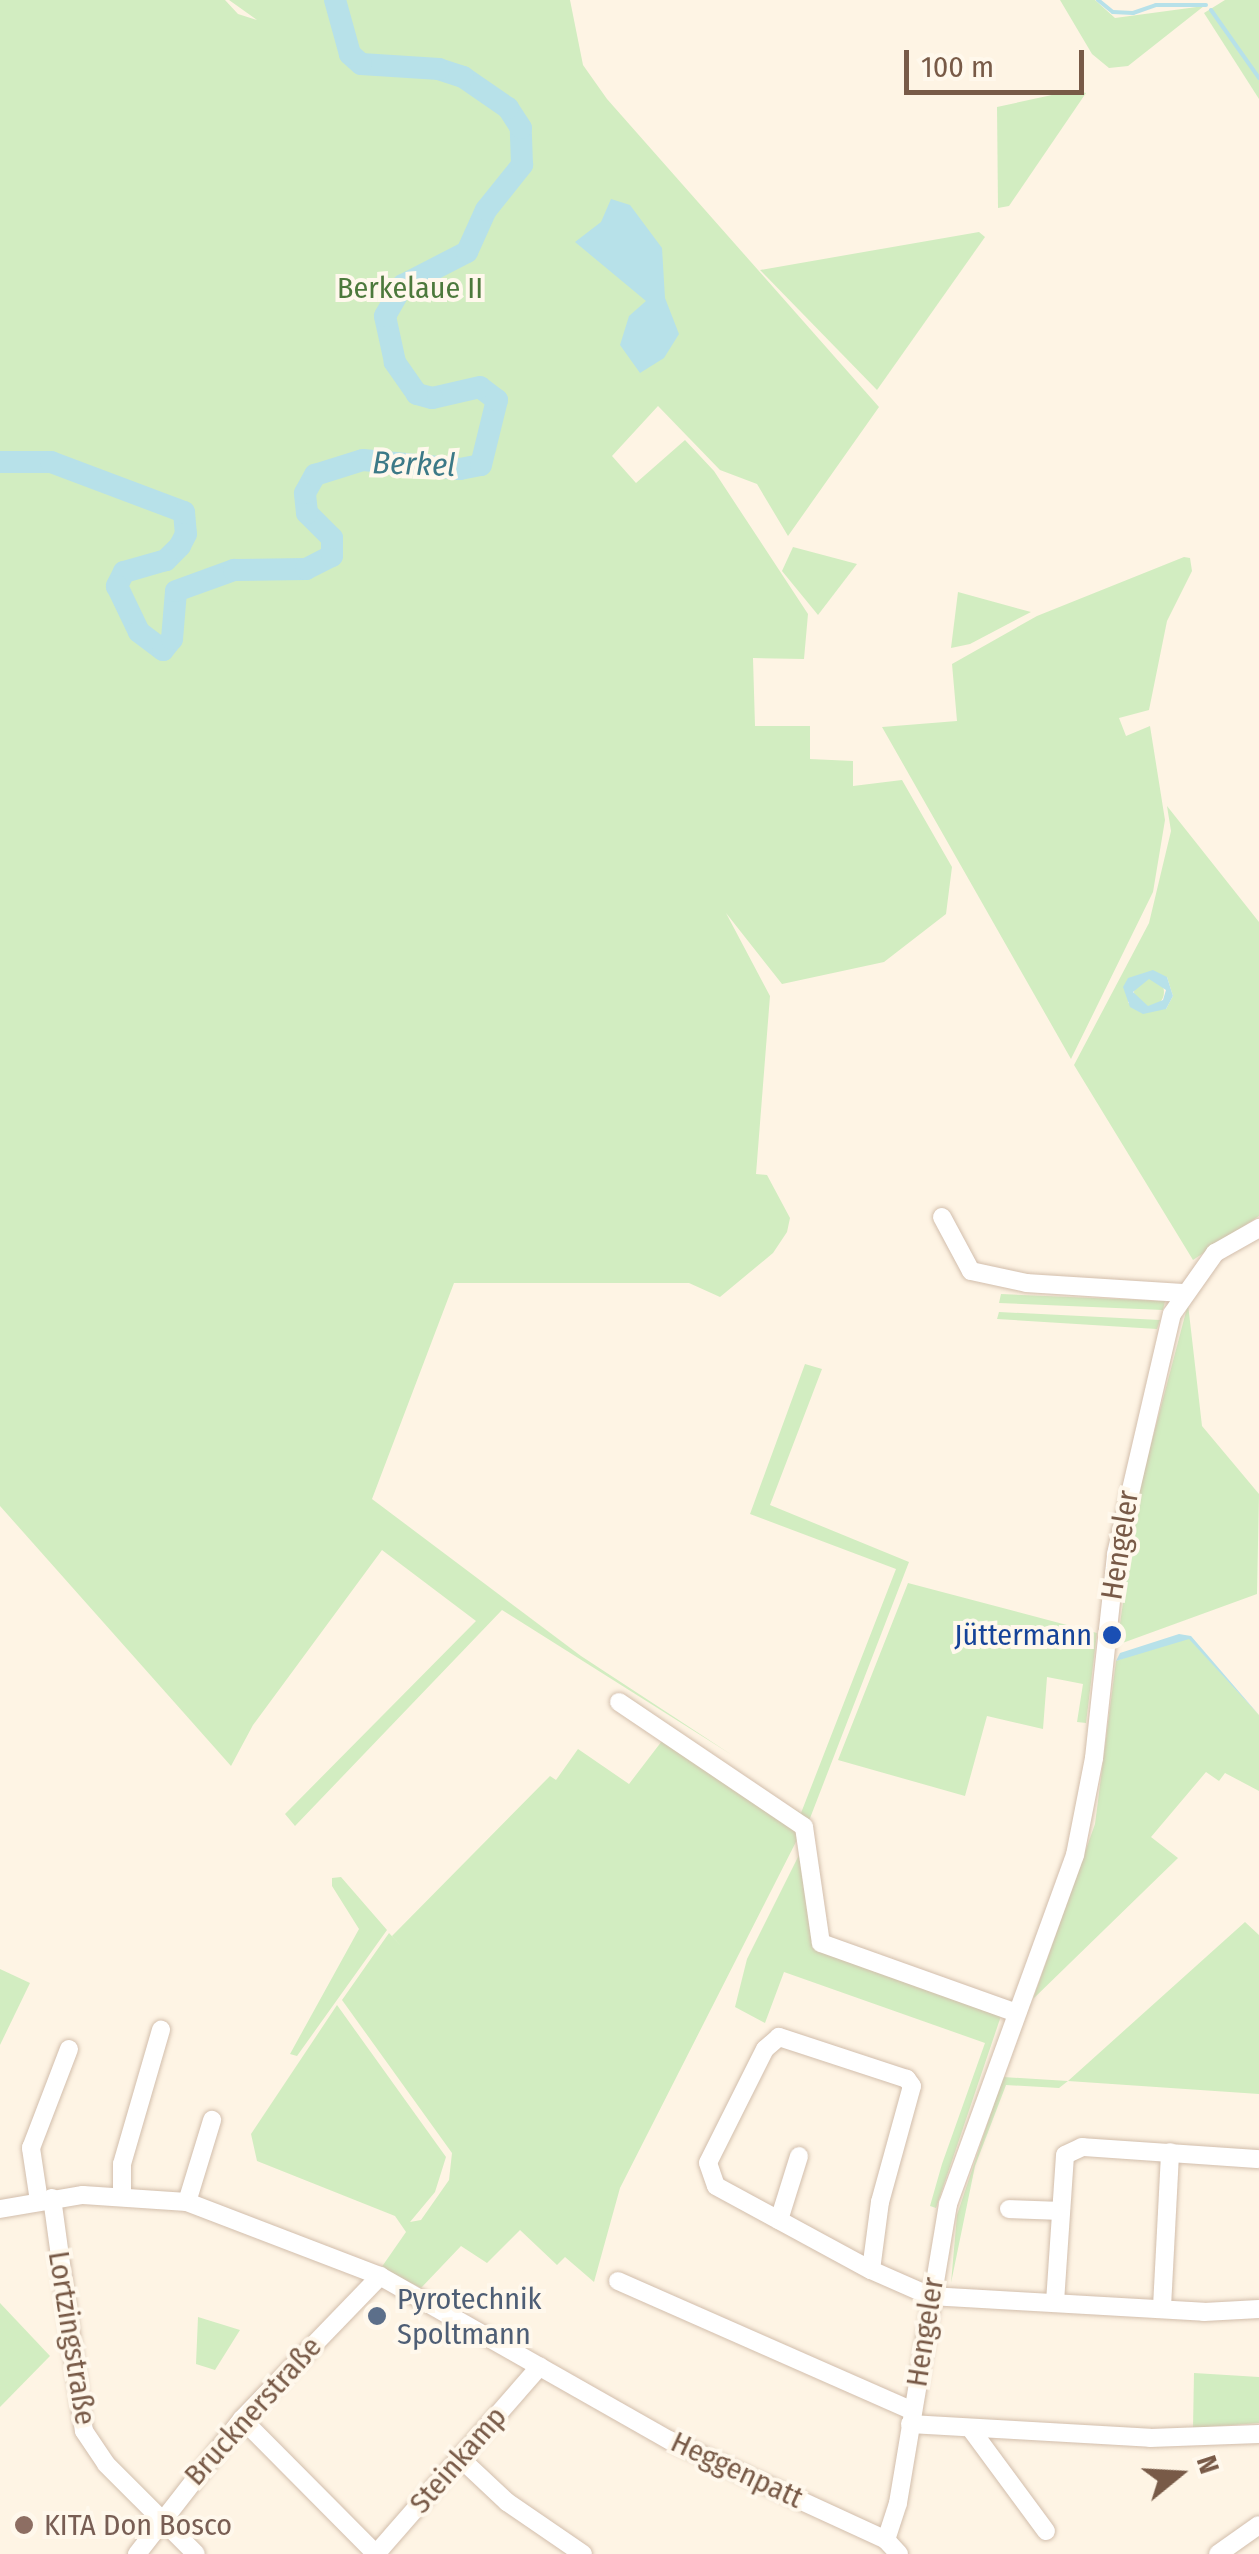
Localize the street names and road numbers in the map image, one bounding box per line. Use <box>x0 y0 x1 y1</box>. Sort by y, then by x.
street label: Hengeler <box>1094 1488 1146 1602</box>
street label: Lortzingstraße <box>40 2248 104 2428</box>
street label: Hengeler <box>899 2275 951 2389</box>
street label: Brucknerstraße <box>177 2329 329 2493</box>
street label: Steinkamp <box>402 2399 514 2521</box>
street label: Heggenpatt <box>665 2424 809 2516</box>

